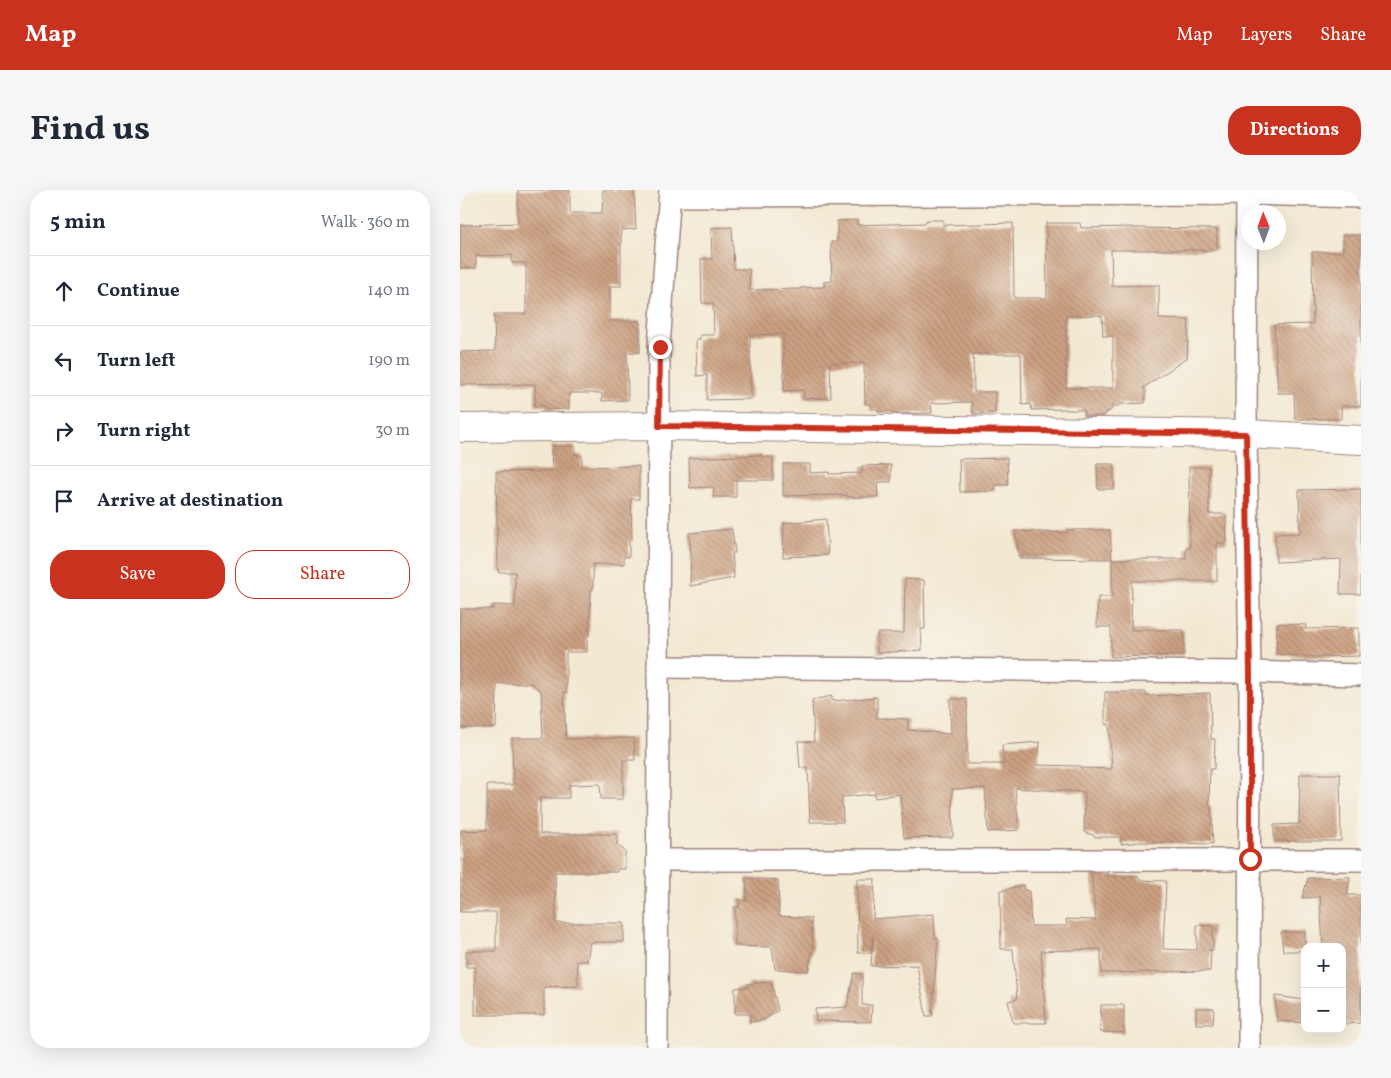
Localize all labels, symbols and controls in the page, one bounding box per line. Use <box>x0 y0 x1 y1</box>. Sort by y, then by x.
text: Map <box>25 18 76 52</box>
text: Map <box>1176 23 1212 48</box>
text: Layers <box>1240 23 1292 48</box>
text: Share <box>1320 23 1366 48</box>
text: Find us <box>30 106 150 154</box>
button: Directions <box>1228 106 1361 155</box>
north arrow <box>1241 205 1286 250</box>
text: 5 min <box>50 208 106 237</box>
text: Walk · 360 m <box>321 212 410 234</box>
icon: ahead <box>50 277 78 305</box>
text: Continue <box>97 278 180 304</box>
text: 140 m <box>368 280 410 302</box>
route end <box>649 336 672 359</box>
icon: left <box>50 347 78 375</box>
text: Turn left <box>97 348 176 374</box>
text: 190 m <box>368 350 410 372</box>
icon: right <box>50 417 78 445</box>
text: Turn right <box>97 418 190 444</box>
text: 30 m <box>375 420 410 442</box>
icon: arrive <box>50 487 78 515</box>
text: Arrive at destination <box>97 488 283 514</box>
button: Save <box>50 550 225 599</box>
button: Share <box>235 550 410 599</box>
route start <box>1239 848 1262 871</box>
map controls <box>1301 943 1346 1033</box>
button: + <box>1301 943 1346 988</box>
button: − <box>1301 988 1346 1033</box>

